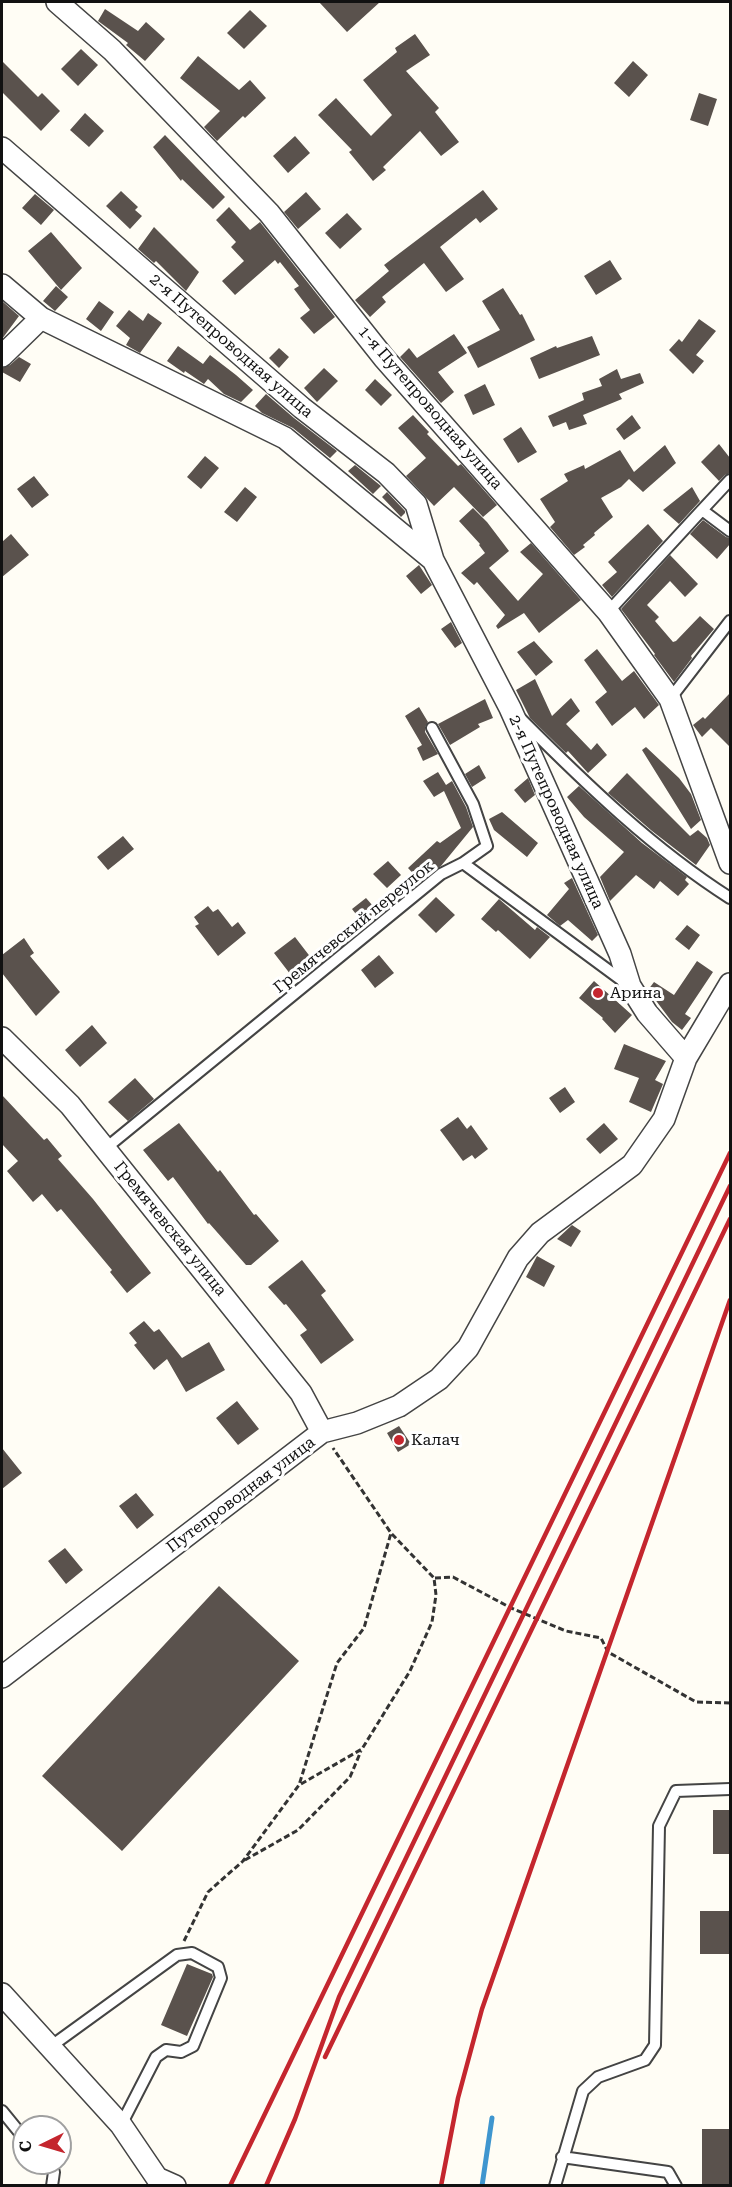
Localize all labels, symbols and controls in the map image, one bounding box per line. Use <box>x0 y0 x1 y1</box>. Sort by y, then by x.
street label: 2-я Путепроводная улица <box>145 270 317 422</box>
street label: 1-я Путепроводная улица <box>354 322 506 494</box>
street label: 2-я Путепроводная улица <box>505 712 607 912</box>
street label: Гремячевский переулок <box>270 857 438 997</box>
place label: Арина <box>610 983 661 1003</box>
marker: Арина <box>591 986 605 1000</box>
street label: Гремячевская улица <box>110 1158 230 1300</box>
place label: Калач <box>411 1430 460 1450</box>
street label: Путепроводная улица <box>163 1433 319 1557</box>
marker: Калач <box>392 1433 406 1447</box>
north arrow <box>12 2115 72 2175</box>
text: С <box>16 2140 36 2153</box>

